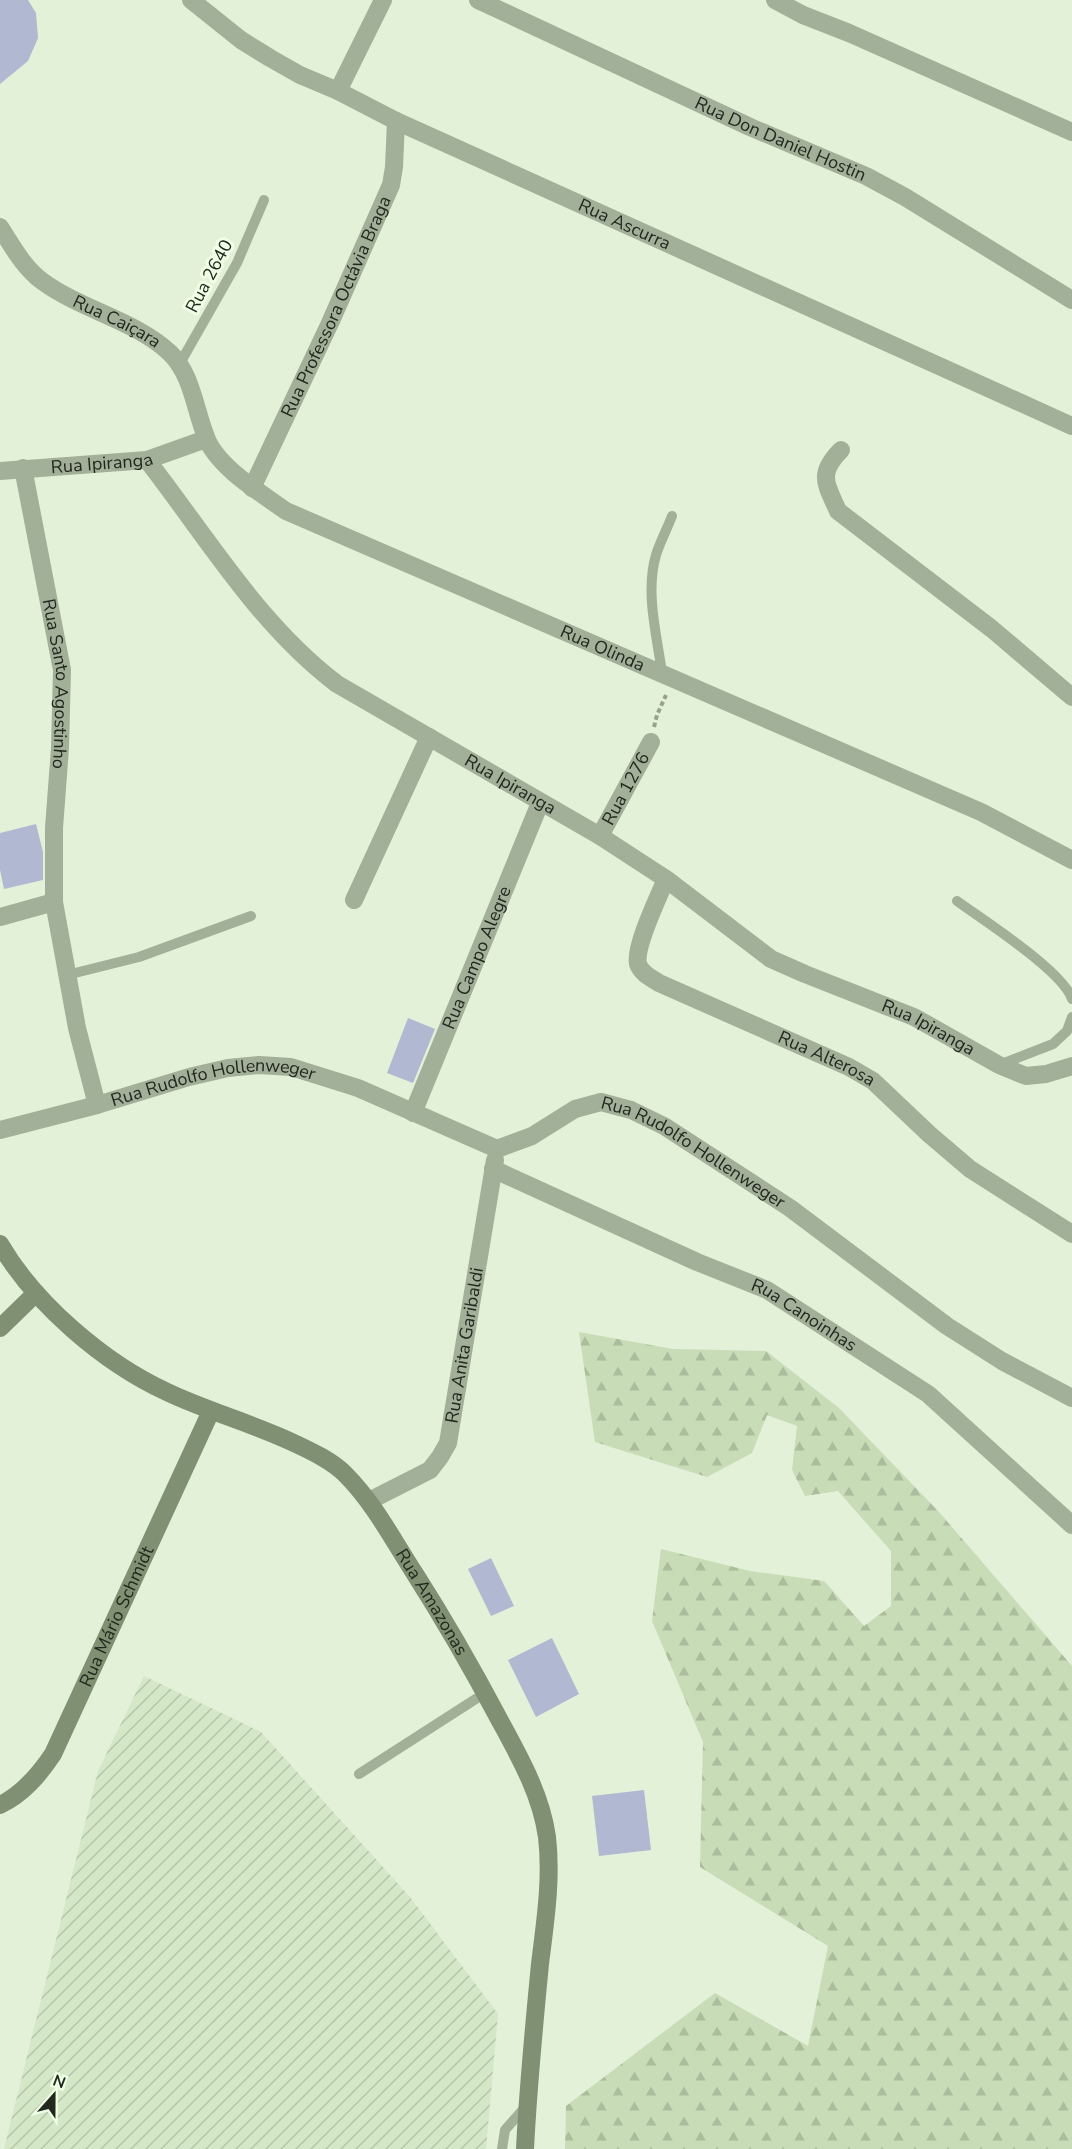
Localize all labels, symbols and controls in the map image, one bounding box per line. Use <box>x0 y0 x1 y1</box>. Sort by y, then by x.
street label: Rua Don Daniel Hostin <box>691 91 870 187</box>
street label: Rua Professora Octávia Braga <box>275 192 397 421</box>
street label: Rua Ascurra <box>575 193 675 255</box>
street label: Rua 2640 <box>180 235 238 317</box>
street label: Rua Caiçara <box>69 289 166 353</box>
street label: Rua Ipiranga <box>50 447 156 479</box>
street label: Rua Santo Agostinho <box>36 597 74 770</box>
street label: Rua Olinda <box>557 619 649 677</box>
street label: Rua Ipiranga <box>460 748 560 820</box>
street label: Rua 1276 <box>596 748 655 829</box>
street label: Rua Campo Alegre <box>437 882 517 1033</box>
street label: Rua Ipiranga <box>878 994 979 1061</box>
street label: Rua Alterosa <box>774 1025 880 1092</box>
street label: Rua Rudolfo Hollenweger <box>108 1053 319 1112</box>
street label: Rua Rudolfo Hollenweger <box>598 1091 791 1214</box>
street label: Rua Anita Garibaldi <box>439 1266 489 1425</box>
street label: Rua Canoinhas <box>748 1273 862 1357</box>
street label: Rua Mário Schmidt <box>74 1541 160 1691</box>
street label: Rua Amazonas <box>390 1544 474 1660</box>
north arrow <box>24 2065 84 2125</box>
text: N <box>49 2070 69 2094</box>

